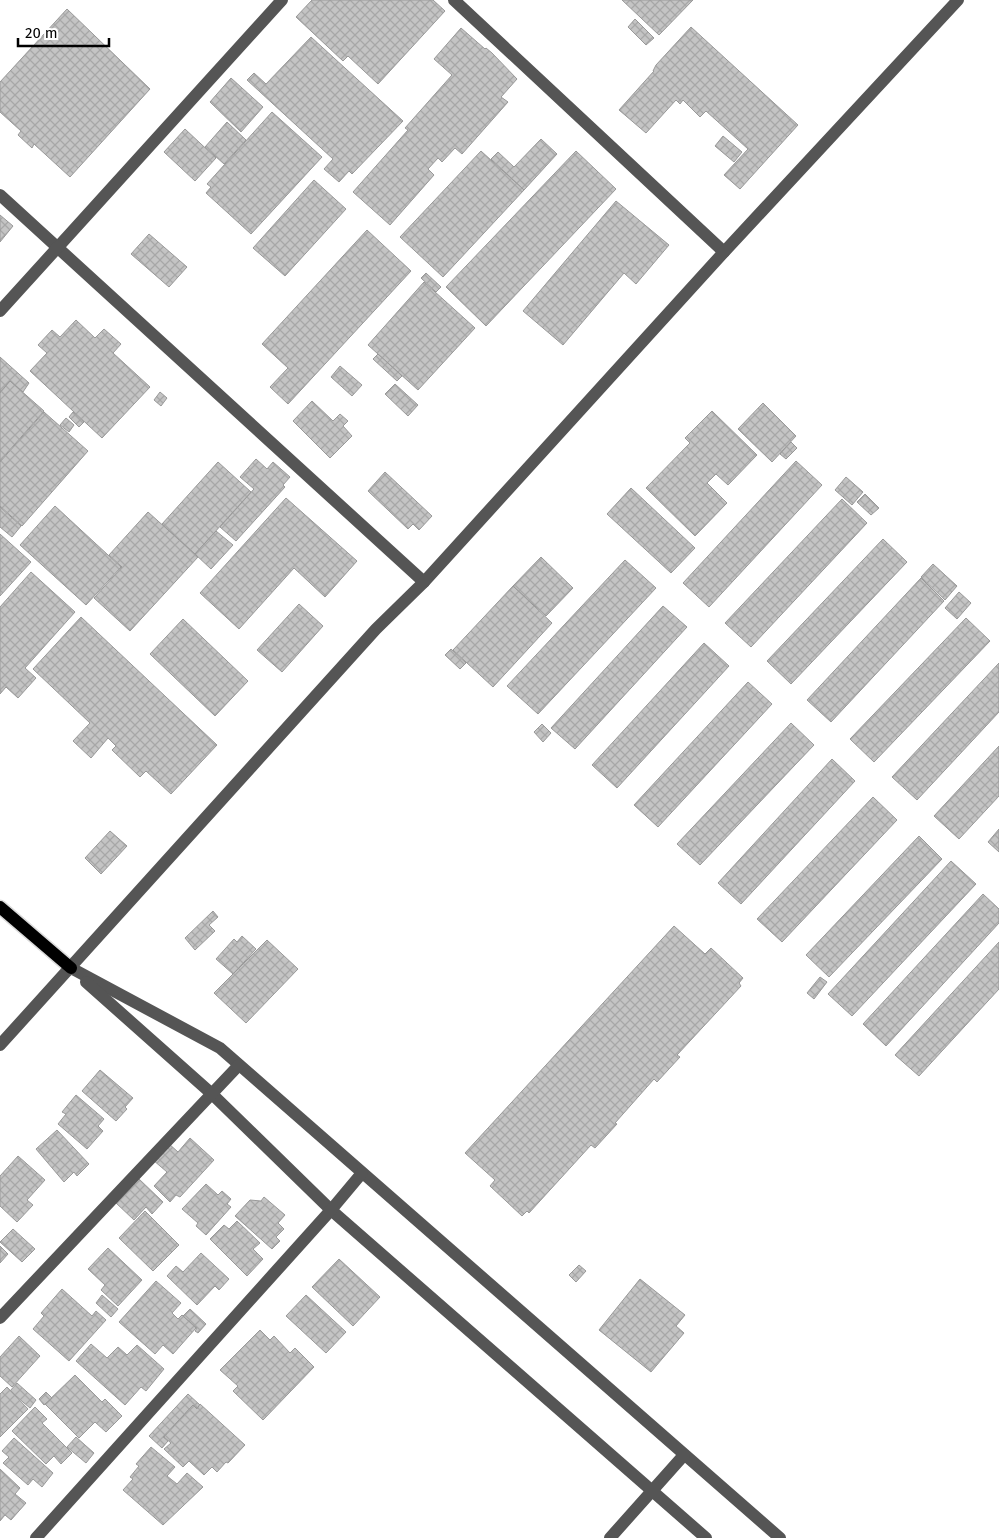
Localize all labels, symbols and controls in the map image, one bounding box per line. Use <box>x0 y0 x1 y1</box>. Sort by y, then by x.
scale bar <box>18 15 109 47</box>
text: 20 m <box>25 24 58 42</box>

